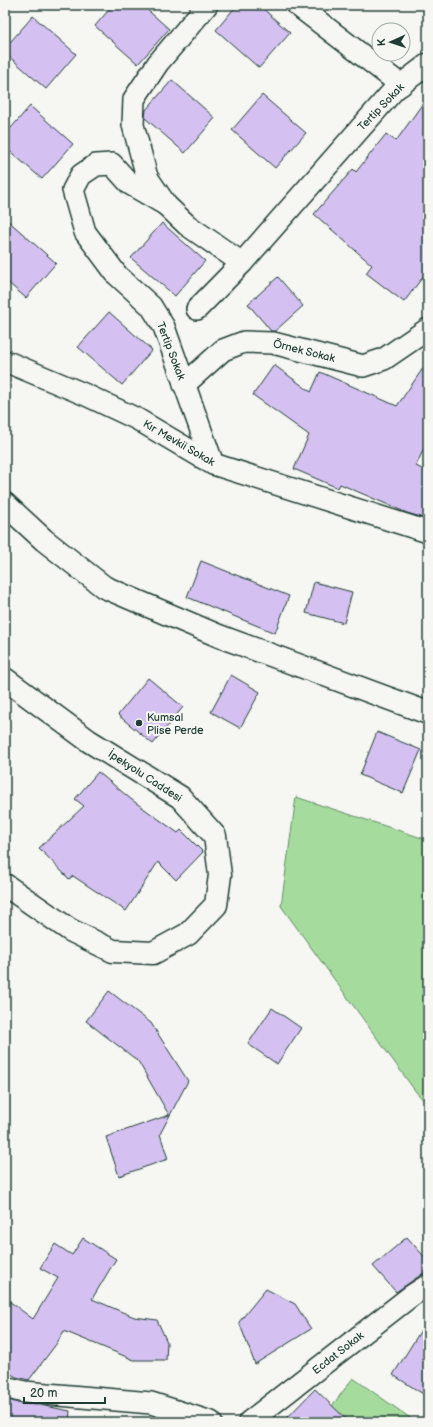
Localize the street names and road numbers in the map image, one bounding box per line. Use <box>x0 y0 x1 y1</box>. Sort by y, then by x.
street label: Tertip Sokak <box>355 80 407 133</box>
street label: Tertip Sokak <box>154 320 188 382</box>
street label: Örnek Sokak <box>272 336 337 365</box>
street label: Kır Mevkii Sokak <box>141 417 218 469</box>
street label: İpekyolu Caddesi <box>106 747 184 805</box>
street label: Ecdat Sokak <box>310 1329 367 1377</box>

